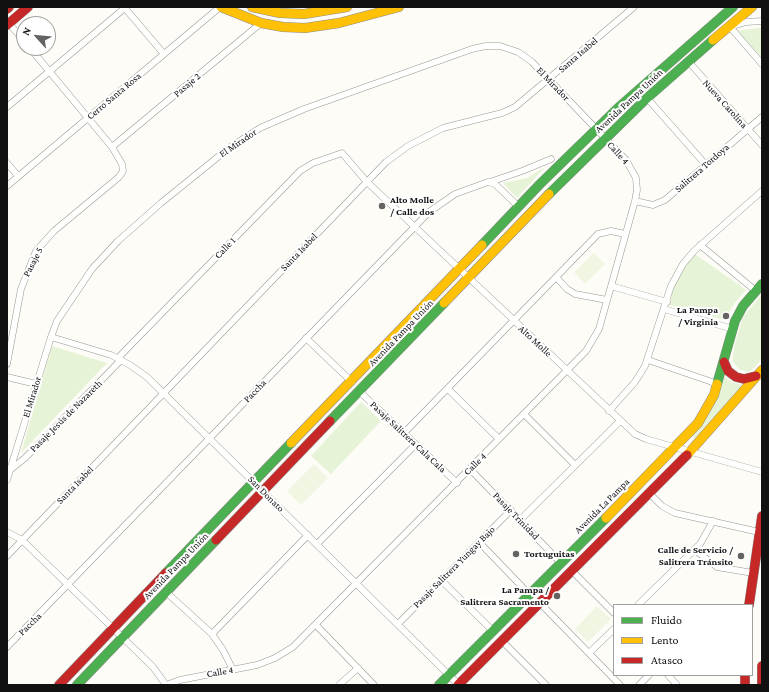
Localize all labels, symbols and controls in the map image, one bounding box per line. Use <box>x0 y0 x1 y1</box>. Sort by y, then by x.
north arrow <box>16 16 56 56</box>
text: N <box>19 25 33 37</box>
street label: Santa Isabel <box>556 35 600 75</box>
street label: El Mirador <box>534 65 572 103</box>
street label: Avenida Pampa Unión <box>593 67 665 135</box>
street label: Cerro Santa Rosa <box>84 70 144 122</box>
street label: Pasaje 2 <box>171 70 203 100</box>
street label: Nueva Carolina <box>700 77 750 131</box>
street label: El Mirador <box>217 126 259 160</box>
street label: Calle 4 <box>604 139 632 167</box>
street label: Salitrera Tordoya <box>672 141 732 195</box>
place label: Alto Molle / Calle dos <box>390 194 434 218</box>
marker: Alto Molle / Calle dos <box>377 201 387 211</box>
street label: Santa Isabel <box>278 231 320 273</box>
street label: Calle 1 <box>212 235 238 261</box>
street label: Pasaje 5 <box>21 245 45 279</box>
street label: Avenida Pampa Unión <box>366 297 436 369</box>
place label: La Pampa / Virginia <box>677 304 718 328</box>
marker: La Pampa / Virginia <box>721 311 731 321</box>
street label: Alto Molle <box>516 323 554 359</box>
street label: El Mirador <box>20 375 44 419</box>
street label: Pasaje Jesús de Nazareth <box>27 377 105 455</box>
street label: Paccha <box>241 377 269 405</box>
street label: Pasaje Salitrera Cala Cala <box>368 399 448 475</box>
street label: Calle 4 <box>461 450 489 478</box>
street label: Santa Isabel <box>54 464 96 506</box>
street label: San Donato <box>245 473 287 515</box>
street label: Avenida La Pampa <box>572 476 632 536</box>
street label: Pasaje Trinidad <box>490 490 542 542</box>
street label: Pasaje Salitrera Yungay Bajo <box>410 523 498 611</box>
street label: Avenida Pampa Unión <box>141 530 211 602</box>
place label: Calle de Servicio / Salitrera Tránsito <box>658 544 733 568</box>
place label: Tortuguitas <box>524 548 574 560</box>
marker: Tortuguitas <box>511 549 521 559</box>
marker: Calle de Servicio / Salitrera Tránsito <box>736 551 746 561</box>
place label: La Pampa / Salitrera Sacramento <box>460 584 549 608</box>
marker: La Pampa / Salitrera Sacramento <box>552 591 562 601</box>
legend <box>613 604 753 676</box>
street label: Paccha <box>16 610 44 638</box>
text: Fluido <box>651 613 682 627</box>
text: Lento <box>651 633 679 647</box>
text: Atasco <box>651 653 683 667</box>
street label: Calle 4 <box>206 664 234 680</box>

